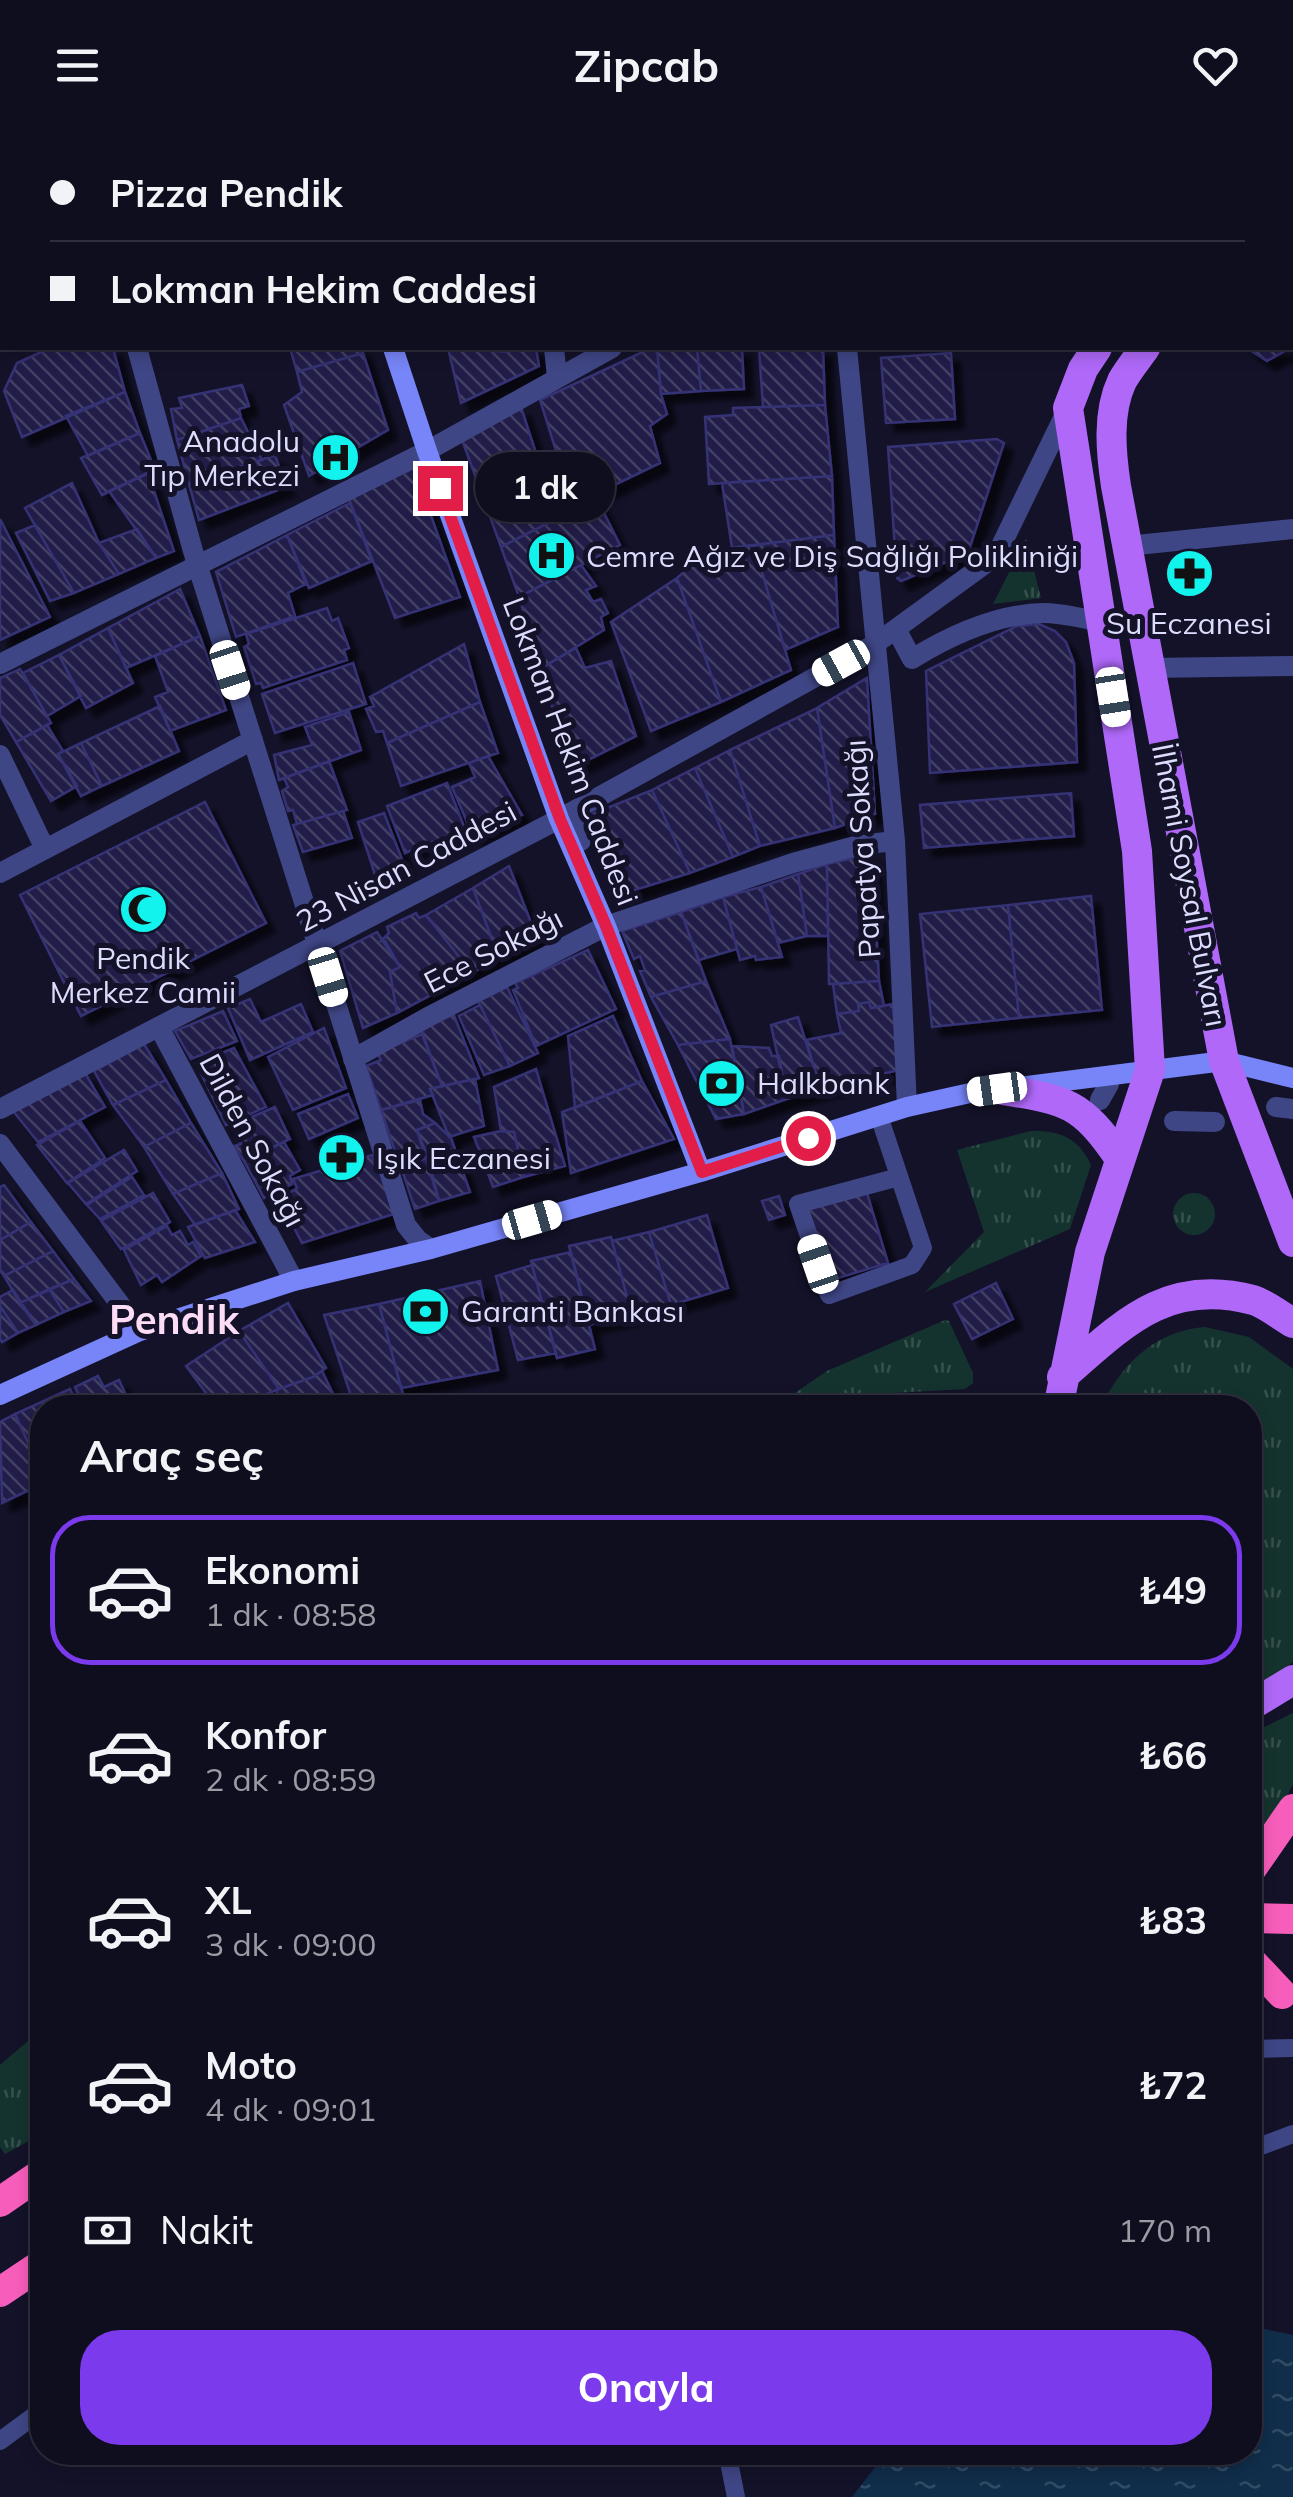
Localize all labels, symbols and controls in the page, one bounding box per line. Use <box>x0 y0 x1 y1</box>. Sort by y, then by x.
text: Zipcab <box>574 37 719 93</box>
icon: menu <box>50 38 105 93</box>
icon: heart <box>1188 38 1243 93</box>
text: Pizza Pendik <box>110 169 343 217</box>
text: Lokman Hekim Caddesi <box>110 265 537 313</box>
place label: Anadolu Tıp Merkezi <box>144 422 300 494</box>
hospital icon: Anadolu Tıp Merkezi <box>309 432 361 484</box>
callout: 1 dk <box>475 453 615 523</box>
route end <box>418 466 463 511</box>
text: 1 dk <box>512 467 578 507</box>
hospital icon: Cemre Ağız ve Diş Sağlığı Polikliniği <box>525 530 577 582</box>
place label: Cemre Ağız ve Diş Sağlığı Polikliniği <box>586 537 1078 575</box>
pharmacy icon: Su Eczanesi <box>1163 548 1215 600</box>
street label: Lokman Hekim Caddesi <box>495 592 647 910</box>
place label: Su Eczanesi <box>1106 604 1272 642</box>
car <box>807 635 875 691</box>
car <box>206 637 254 703</box>
car <box>1093 665 1133 729</box>
street label: Papatya Sokağı <box>835 738 889 960</box>
street label: İlhami Soysal Bulvarı <box>1144 740 1236 1030</box>
street label: 23 Nisan Caddesi <box>289 792 523 940</box>
mosque icon: Pendik Merkez Camii <box>117 883 169 935</box>
street label: Ece Sokağı <box>417 899 569 1001</box>
place label: Pendik Merkez Camii <box>50 939 236 1011</box>
car <box>305 944 351 1010</box>
street label: Dilden Sokağı <box>191 1047 315 1233</box>
bank icon: Halkbank <box>696 1057 748 1109</box>
place label: Halkbank <box>757 1064 890 1102</box>
car <box>965 1070 1029 1108</box>
route start <box>786 1116 831 1161</box>
pharmacy icon: Işık Eczanesi <box>315 1132 367 1184</box>
place label: Işık Eczanesi <box>376 1139 551 1177</box>
car <box>499 1197 565 1243</box>
car <box>794 1231 842 1297</box>
bank icon: Garanti Bankası <box>400 1285 452 1337</box>
place label: Garanti Bankası <box>461 1292 684 1330</box>
district label: Pendik <box>109 1294 240 1344</box>
text: Araç seç <box>80 1427 264 1483</box>
icon: car <box>85 1545 175 1635</box>
text: Ekonomi <box>205 1546 360 1594</box>
text: ₺49 <box>1139 1566 1207 1614</box>
text: 1 dk · 08:58 <box>205 1594 376 1634</box>
icon: car <box>85 1710 175 1800</box>
text: Konfor <box>205 1711 326 1759</box>
text: ₺66 <box>1139 1731 1207 1779</box>
text: 2 dk · 08:59 <box>205 1759 376 1799</box>
icon: car <box>85 1875 175 1965</box>
text: XL <box>205 1876 252 1924</box>
text: ₺83 <box>1139 1896 1207 1944</box>
text: 3 dk · 09:00 <box>205 1924 376 1964</box>
icon: car <box>85 2040 175 2130</box>
text: Moto <box>205 2041 297 2089</box>
text: ₺72 <box>1139 2061 1207 2109</box>
text: 4 dk · 09:01 <box>205 2089 376 2129</box>
icon: cash <box>80 2203 135 2258</box>
text: Nakit <box>160 2206 253 2254</box>
text: 170 m <box>1118 2210 1212 2250</box>
button: Onayla <box>80 2330 1212 2445</box>

